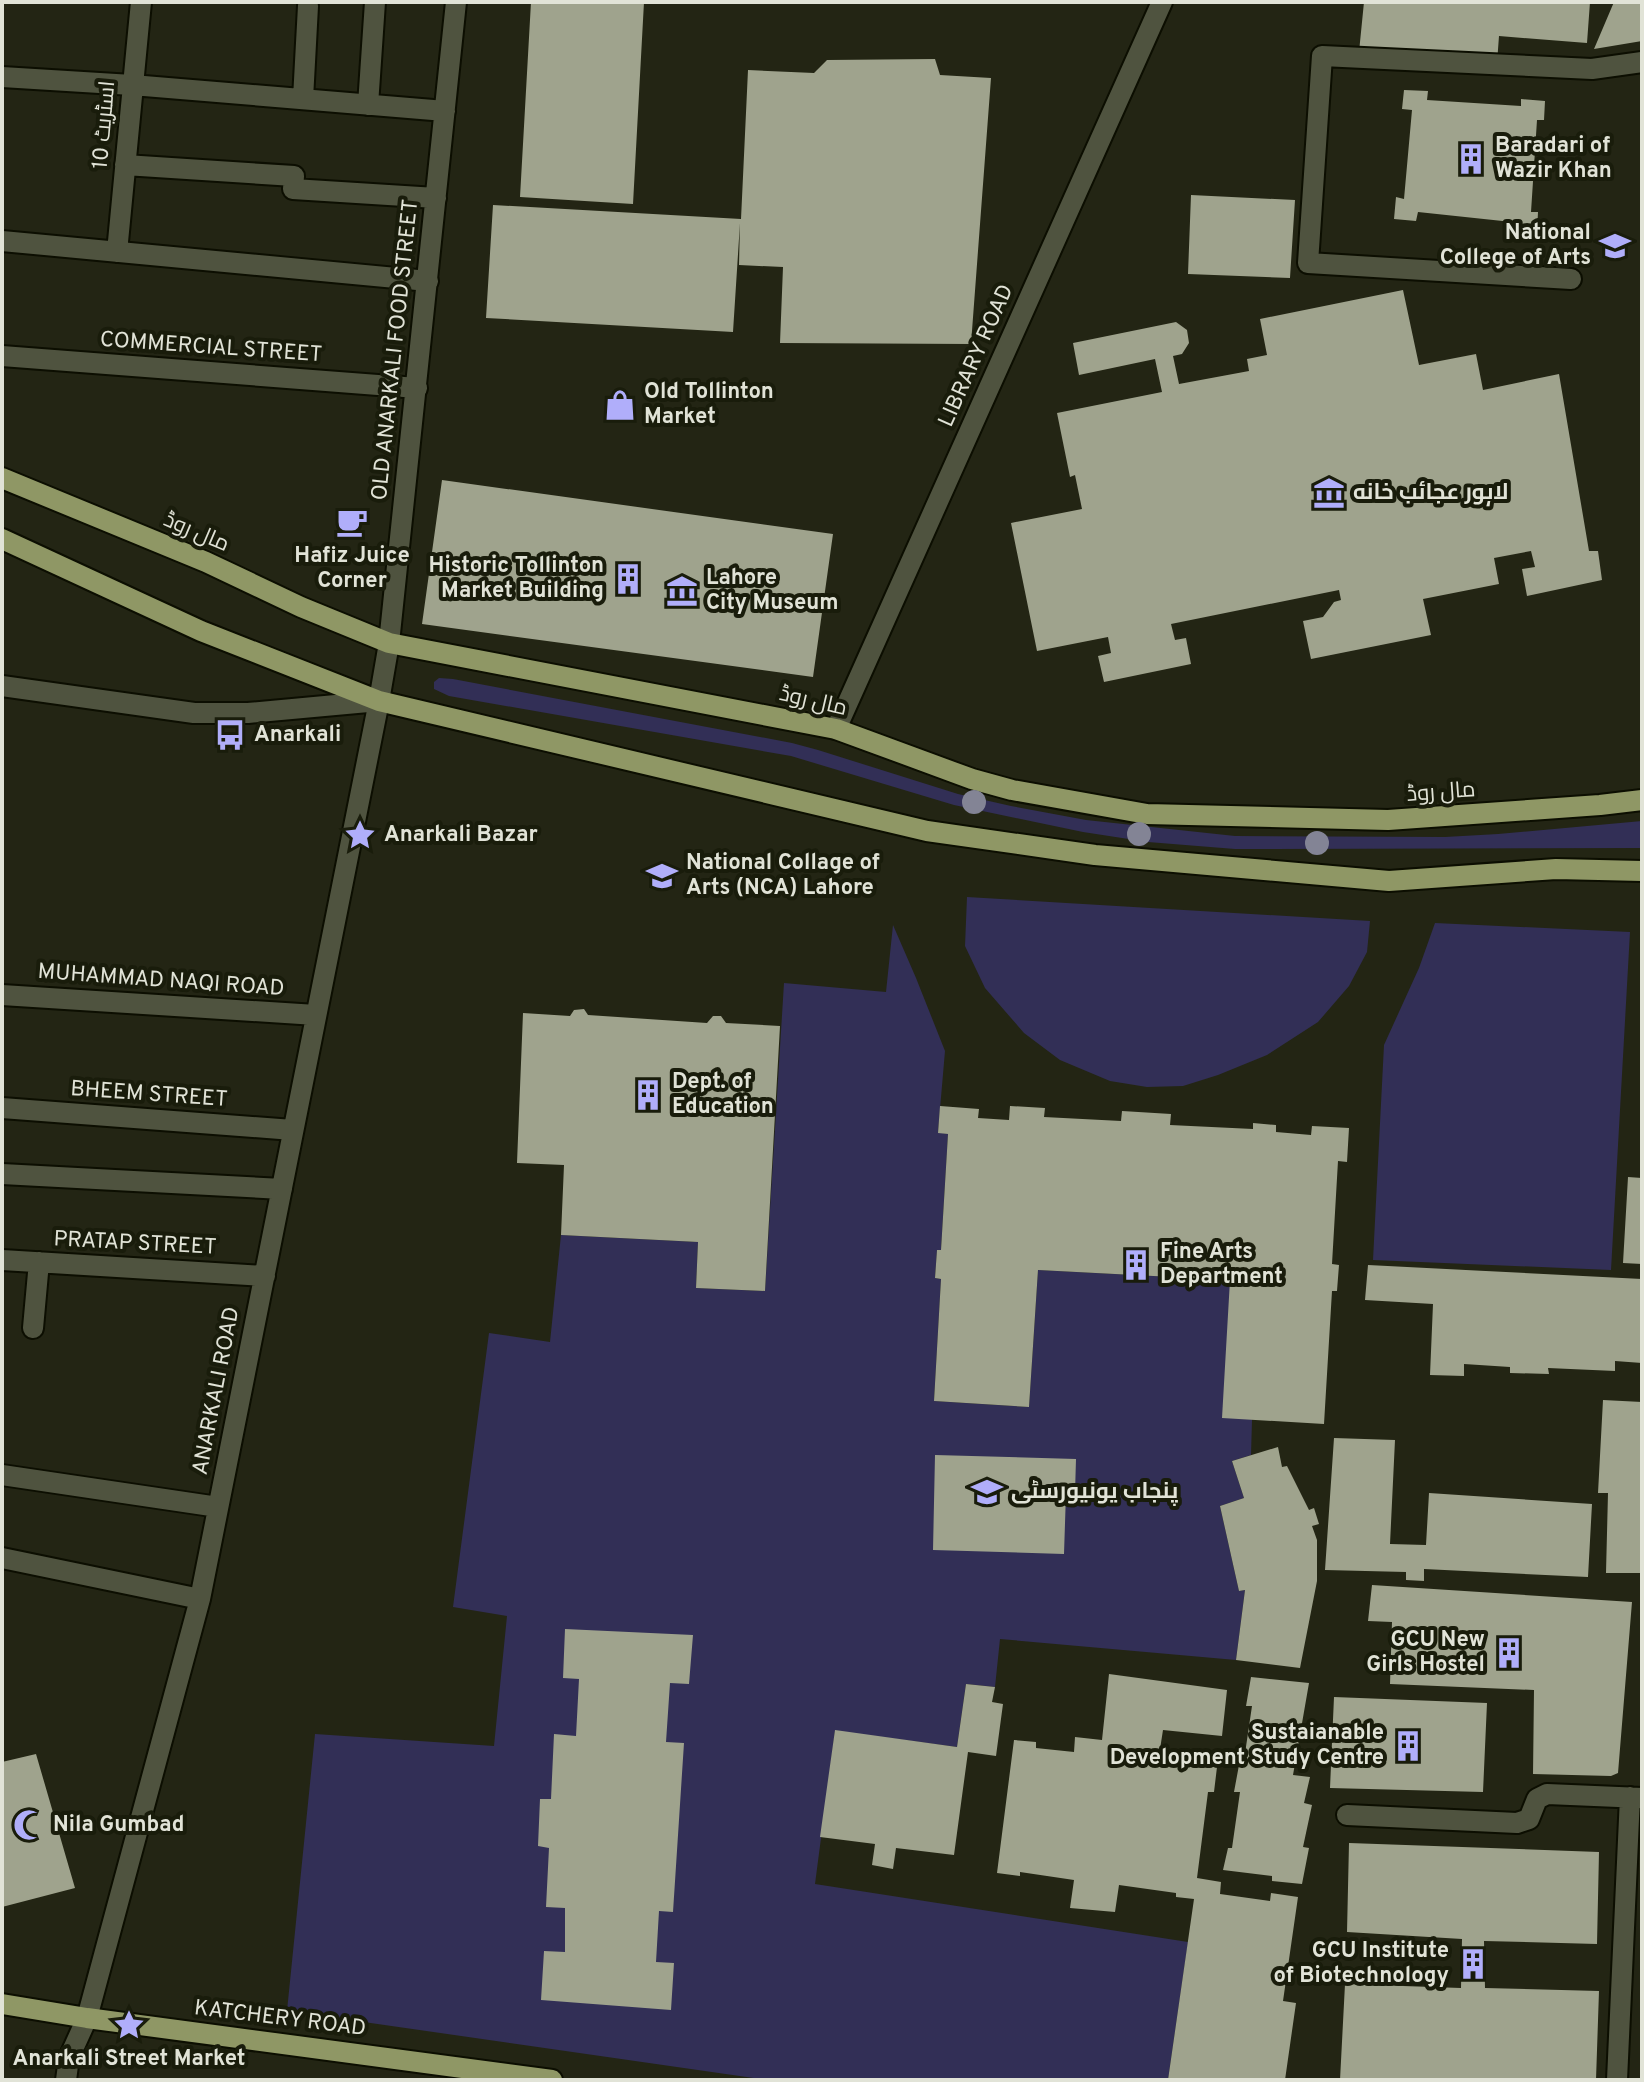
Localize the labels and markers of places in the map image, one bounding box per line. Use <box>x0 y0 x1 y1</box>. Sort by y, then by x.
place label: Baradari of Wazir Khan <box>1495 133 1612 185</box>
building icon: Baradari of Wazir Khan <box>1454 142 1488 176</box>
place label: National College of Arts <box>1440 220 1591 272</box>
school or university icon: National College of Arts <box>1598 229 1632 263</box>
place label: Old Tollinton Market <box>644 379 774 431</box>
shop icon: Old Tollinton Market <box>603 388 637 422</box>
museum icon: لاہور عجائب خانه <box>1312 476 1346 510</box>
place label: لاہور عجائب خانه <box>1353 480 1508 507</box>
cafe icon: Hafiz Juice Corner <box>335 505 369 539</box>
place label: Hafiz Juice Corner <box>294 543 410 595</box>
place label: Historic Tollinton Market Building <box>429 553 604 605</box>
building icon: Historic Tollinton Market Building <box>611 562 645 596</box>
place label: Lahore City Museum <box>706 565 839 617</box>
museum icon: Lahore City Museum <box>665 574 699 608</box>
bus stop icon: Anarkali <box>213 718 247 752</box>
place label: Anarkali <box>254 722 341 749</box>
place icon: Anarkali Bazar <box>343 818 377 852</box>
place label: Anarkali Bazar <box>384 822 538 849</box>
place label: National Collage of Arts (NCA) Lahore <box>686 850 880 902</box>
school or university icon: National Collage of Arts (NCA) Lahore <box>645 859 679 893</box>
place label: Dept. of Education <box>672 1069 774 1121</box>
building icon: Dept. of Education <box>631 1078 665 1112</box>
place label: Fine Arts Department <box>1160 1239 1283 1291</box>
building icon: Fine Arts Department <box>1119 1248 1153 1282</box>
school or university icon: پنجاب یونیورسٹی <box>970 1475 1004 1509</box>
place label: پنجاب یونیورسٹی <box>1011 1479 1178 1506</box>
place label: GCU New Girls Hostel <box>1366 1627 1485 1679</box>
building icon: GCU New Girls Hostel <box>1492 1636 1526 1670</box>
place label: Sustaianable Development Study Centre <box>1110 1720 1384 1772</box>
building icon: Sustaianable Development Study Centre <box>1391 1729 1425 1763</box>
mosque icon: Nila Gumbad <box>12 1808 46 1842</box>
place label: Nila Gumbad <box>53 1812 184 1839</box>
place label: GCU Institute of Biotechnology <box>1274 1938 1449 1990</box>
building icon: GCU Institute of Biotechnology <box>1456 1947 1490 1981</box>
place icon: Anarkali Street Market <box>112 2008 146 2042</box>
place label: Anarkali Street Market <box>12 2046 246 2073</box>

